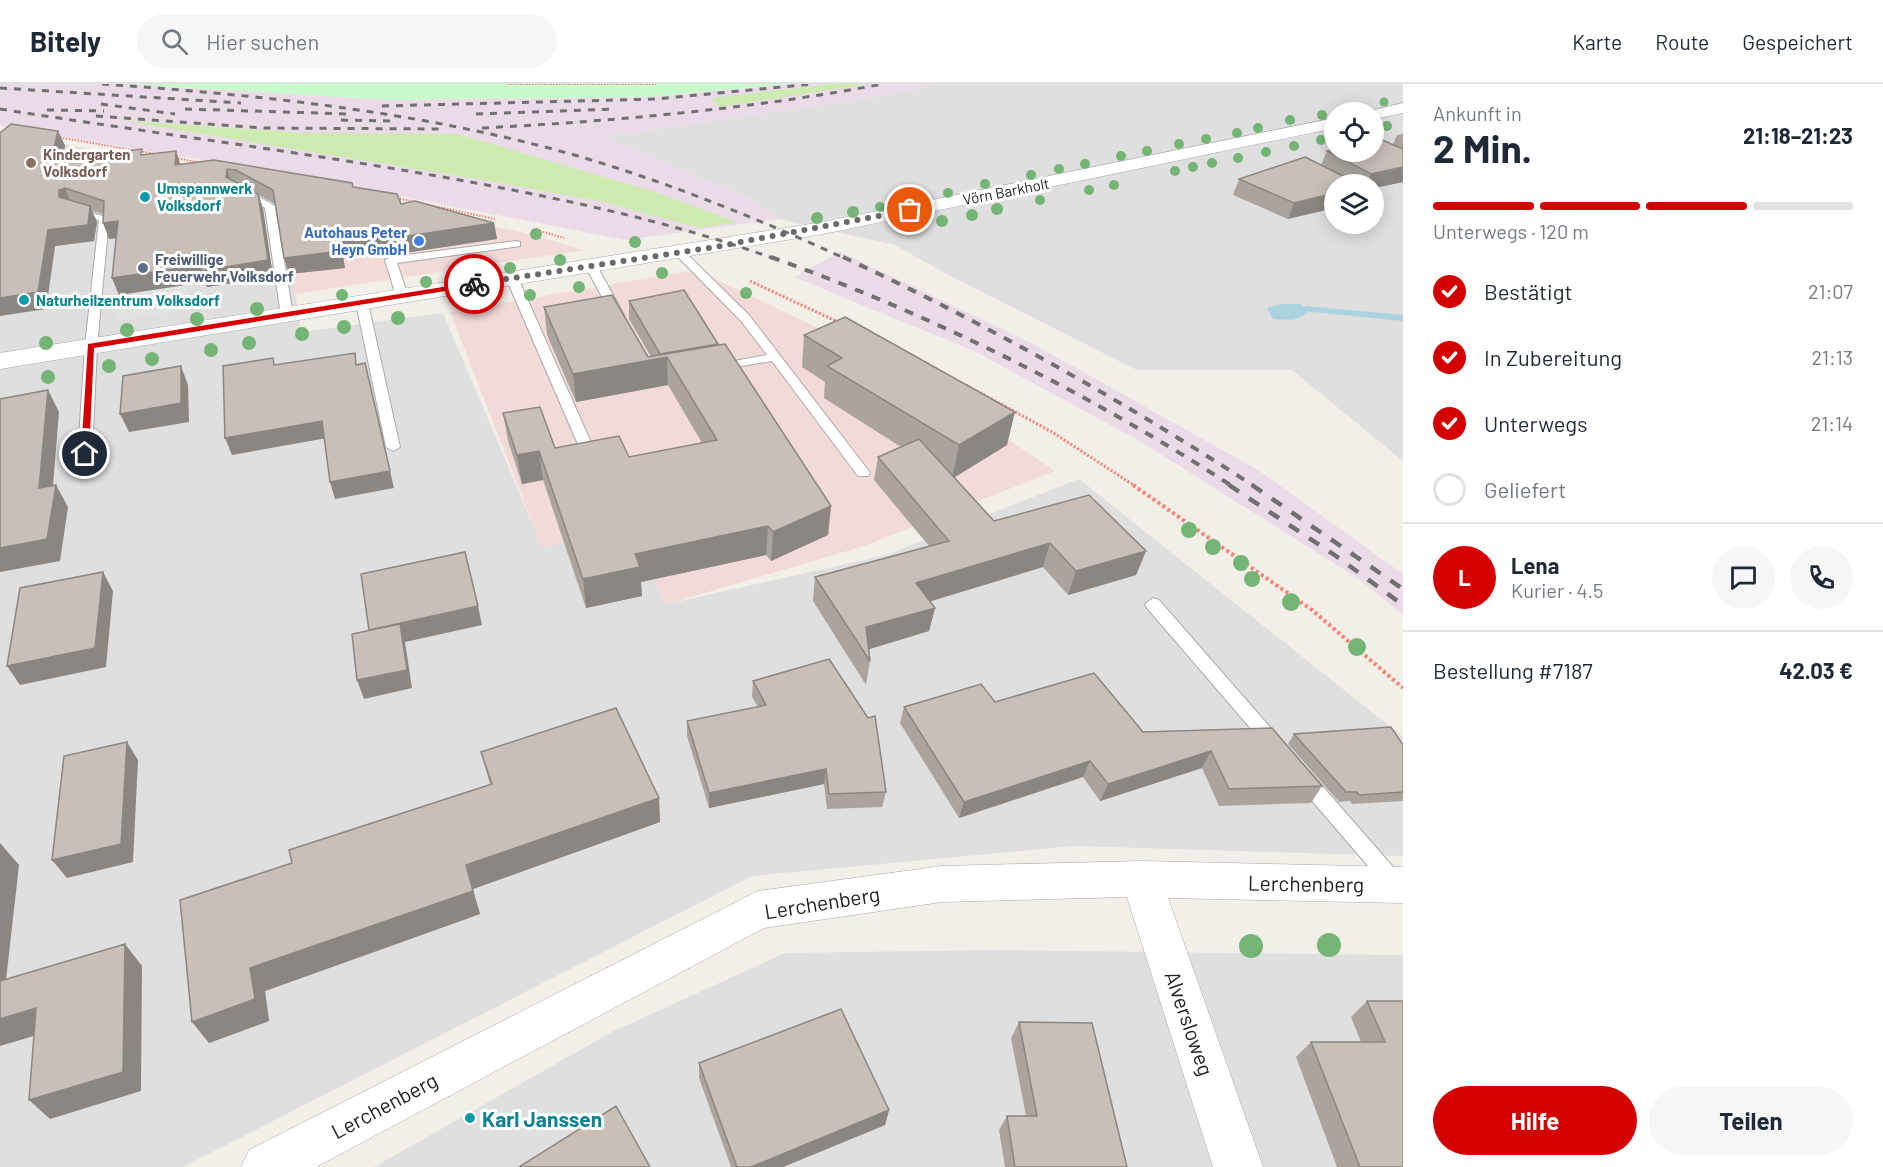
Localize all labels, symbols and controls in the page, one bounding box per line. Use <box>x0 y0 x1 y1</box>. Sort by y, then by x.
search box <box>137 14 557 68</box>
text: Bitely <box>30 24 101 58</box>
icon: search <box>158 25 191 58</box>
text: Hier suchen <box>206 28 319 54</box>
text: Karte <box>1572 29 1622 54</box>
text: Route <box>1655 29 1709 54</box>
text: Gespeichert <box>1742 29 1853 54</box>
text: Ankunft in <box>1433 101 1522 125</box>
map controls <box>1324 102 1384 234</box>
button: locate <box>1324 102 1384 162</box>
text: 21:18–21:23 <box>1743 122 1853 148</box>
text: 2 Min. <box>1433 124 1532 171</box>
place label: Kindergarten Volksdorf <box>43 145 131 180</box>
marker: Kindergarten Volksdorf <box>24 156 38 170</box>
street label: Vörn Barkholt <box>961 174 1051 208</box>
button: layers <box>1324 174 1384 234</box>
place label: Umspannwerk Volksdorf <box>157 179 252 214</box>
pin <box>884 184 935 235</box>
marker: Umspannwerk Volksdorf <box>138 190 152 204</box>
icon: bag <box>893 193 926 226</box>
text: Unterwegs · 120 m <box>1433 219 1589 243</box>
place label: Autohaus Peter Heyn GmbH <box>304 223 407 258</box>
marker: Autohaus Peter Heyn GmbH <box>412 234 426 248</box>
place label: Freiwillige Feuerwehr Volksdorf <box>155 250 294 285</box>
courier <box>444 254 504 314</box>
marker: Freiwillige Feuerwehr Volksdorf <box>136 261 150 275</box>
icon: bike <box>458 268 491 301</box>
icon: check <box>1433 275 1466 308</box>
text: Bestätigt <box>1484 278 1573 304</box>
text: 21:07 <box>1808 279 1853 303</box>
place label: Naturheilzentrum Volksdorf <box>36 291 220 309</box>
marker: Naturheilzentrum Volksdorf <box>17 293 31 307</box>
icon: check <box>1433 341 1466 374</box>
text: In Zubereitung <box>1484 344 1622 370</box>
text: 21:13 <box>1811 345 1853 369</box>
icon: check <box>1433 407 1466 440</box>
text: Unterwegs <box>1484 410 1588 436</box>
text: 21:14 <box>1811 411 1853 435</box>
pin <box>59 428 110 479</box>
icon: home <box>68 437 101 470</box>
text: Geliefert <box>1484 476 1566 502</box>
button: chat <box>1712 546 1775 609</box>
button: phone <box>1790 546 1853 609</box>
text: Lena <box>1511 552 1559 578</box>
text: L <box>1458 564 1471 590</box>
text: Kurier · 4.5 <box>1511 578 1603 602</box>
text: Bestellung #7187 <box>1433 657 1593 683</box>
text: 42.03 € <box>1779 657 1853 683</box>
street label: Lerchenberg <box>1248 869 1364 897</box>
street label: Lerchenberg <box>763 881 881 923</box>
street label: Alversloweg <box>1160 967 1220 1079</box>
street label: Lerchenberg <box>327 1067 441 1143</box>
button: Hilfe <box>1433 1086 1637 1155</box>
button: Teilen <box>1649 1086 1853 1155</box>
place label: Karl Janssen <box>482 1106 602 1131</box>
marker: Karl Janssen <box>463 1111 477 1125</box>

